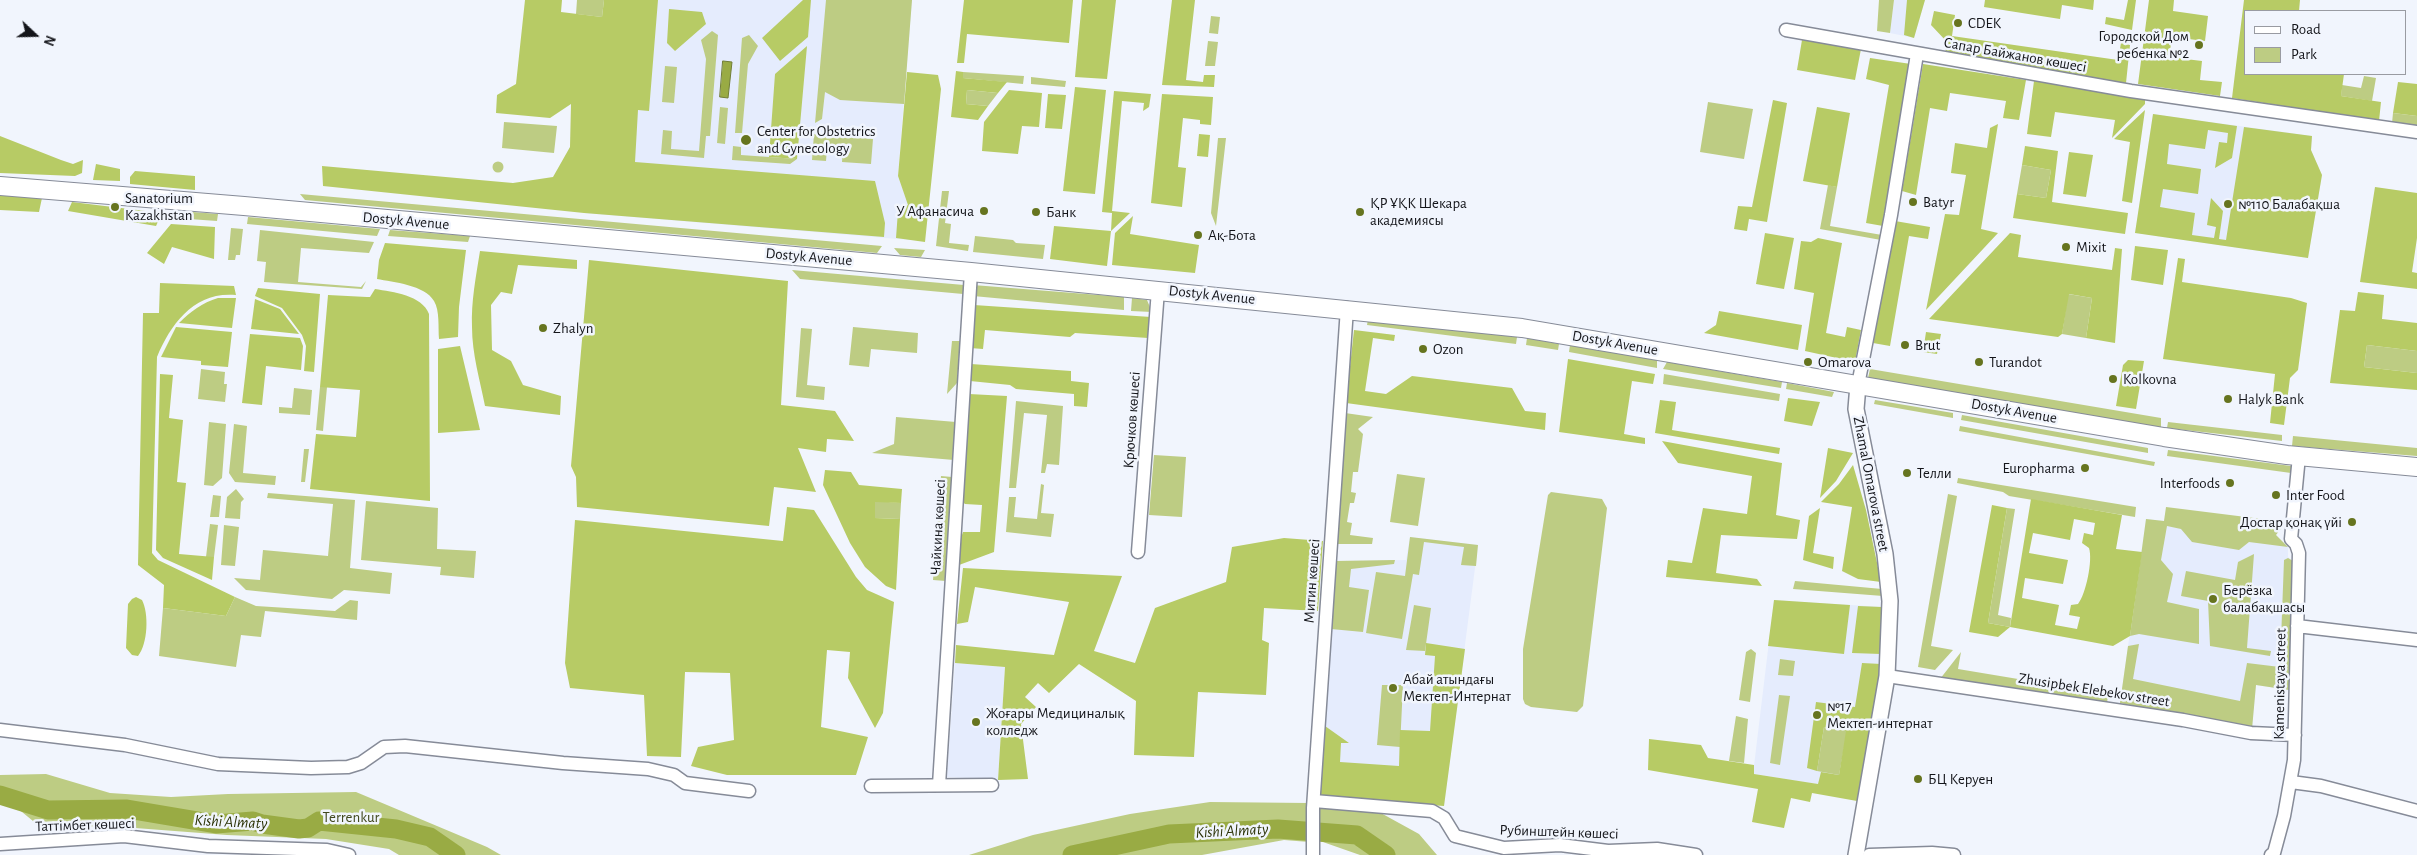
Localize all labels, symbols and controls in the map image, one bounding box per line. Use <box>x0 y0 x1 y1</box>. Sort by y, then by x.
north arrow <box>10 10 60 60</box>
legend <box>2244 10 2407 75</box>
place label: CDEK <box>1968 14 2001 32</box>
marker: CDEK <box>1952 17 1964 29</box>
text: Road <box>2291 22 2321 37</box>
place label: Городской Дом ребенка №2 <box>2098 27 2189 62</box>
text: N <box>41 33 57 47</box>
street label: Сапар Байжанов көшесі <box>1942 34 2088 76</box>
marker: Городской Дом ребенка №2 <box>2193 39 2205 51</box>
text: Park <box>2291 47 2317 62</box>
place label: Center for Obstetrics and Gynecology <box>757 122 876 157</box>
marker: Center for Obstetrics and Gynecology <box>739 133 753 147</box>
place label: Sanatorium Kazakhstan <box>125 189 193 224</box>
place label: Batyr <box>1923 193 1954 211</box>
place label: ҚР ҰҚК Шекара академиясы <box>1370 194 1467 229</box>
place label: №110 Балабақша <box>2238 195 2340 213</box>
marker: Batyr <box>1907 196 1919 208</box>
marker: №110 Балабақша <box>2222 198 2234 210</box>
marker: Sanatorium Kazakhstan <box>109 201 121 213</box>
place label: У Афанасича <box>896 202 974 220</box>
place label: Банк <box>1046 203 1076 221</box>
marker: У Афанасича <box>978 205 990 217</box>
marker: Банк <box>1030 206 1042 218</box>
marker: ҚР ҰҚК Шекара академиясы <box>1354 206 1366 218</box>
street label: Dostyk Avenue <box>362 208 450 234</box>
place label: Ақ-Бота <box>1208 226 1256 244</box>
marker: Ақ-Бота <box>1192 229 1204 241</box>
place label: Mixit <box>2076 238 2106 256</box>
marker: Mixit <box>2060 241 2072 253</box>
street label: Dostyk Avenue <box>765 244 853 270</box>
street label: Dostyk Avenue <box>1168 282 1256 308</box>
place label: Zhalyn <box>553 319 593 337</box>
marker: Zhalyn <box>537 322 549 334</box>
street label: Dostyk Avenue <box>1571 327 1659 359</box>
place label: Brut <box>1915 336 1940 354</box>
marker: Brut <box>1899 339 1911 351</box>
place label: Ozon <box>1433 340 1463 358</box>
marker: Ozon <box>1417 343 1429 355</box>
place label: Omarova <box>1818 353 1871 371</box>
place label: Turandot <box>1989 353 2042 371</box>
marker: Omarova <box>1802 356 1814 368</box>
marker: Turandot <box>1973 356 1985 368</box>
place label: Kolkovna <box>2123 370 2177 388</box>
street label: Крючков көшесі <box>1120 371 1144 469</box>
marker: Kolkovna <box>2107 373 2119 385</box>
place label: Halyk Bank <box>2238 390 2304 408</box>
marker: Halyk Bank <box>2222 393 2234 405</box>
street label: Dostyk Avenue <box>1970 395 2058 427</box>
street label: Zhamal Omarova street <box>1849 415 1893 553</box>
place label: Europharma <box>2002 459 2075 477</box>
marker: Europharma <box>2079 462 2091 474</box>
place label: Телли <box>1917 464 1952 482</box>
marker: Телли <box>1901 467 1913 479</box>
place label: Interfoods <box>2160 474 2220 492</box>
marker: Interfoods <box>2224 477 2236 489</box>
street label: Чайкина көшесі <box>926 479 950 575</box>
place label: Inter Food <box>2286 486 2345 504</box>
marker: Inter Food <box>2270 489 2282 501</box>
place label: Достар қонақ үйі <box>2240 513 2342 531</box>
marker: Достар қонақ үйі <box>2346 516 2358 528</box>
street label: Митин көшесі <box>1300 538 1324 624</box>
place label: Берёзка балабақшасы <box>2223 581 2305 616</box>
marker: Берёзка балабақшасы <box>2207 593 2219 605</box>
street label: Kamenistaya street <box>2270 628 2290 740</box>
street label: Zhusipbek Elebekov street <box>2017 669 2171 711</box>
place label: Абай атындағы Мектеп-Интернат <box>1403 670 1511 705</box>
marker: Абай атындағы Мектеп-Интернат <box>1387 682 1399 694</box>
place label: №17 Мектеп-интернат <box>1827 697 1933 732</box>
place label: Жоғары Медициналық колледж <box>986 704 1125 739</box>
marker: №17 Мектеп-интернат <box>1811 709 1823 721</box>
marker: Жоғары Медициналық колледж <box>970 716 982 728</box>
place label: БЦ Керуен <box>1928 770 1993 788</box>
marker: БЦ Керуен <box>1912 773 1924 785</box>
park label: Terrenkur <box>323 808 379 826</box>
water label: Kіshі Almaty <box>194 811 268 833</box>
street label: Таттімбет көшесі <box>35 814 135 836</box>
water label: Kіshі Almaty <box>1195 820 1269 842</box>
street label: Рубинштейн көшесі <box>1499 821 1619 843</box>

